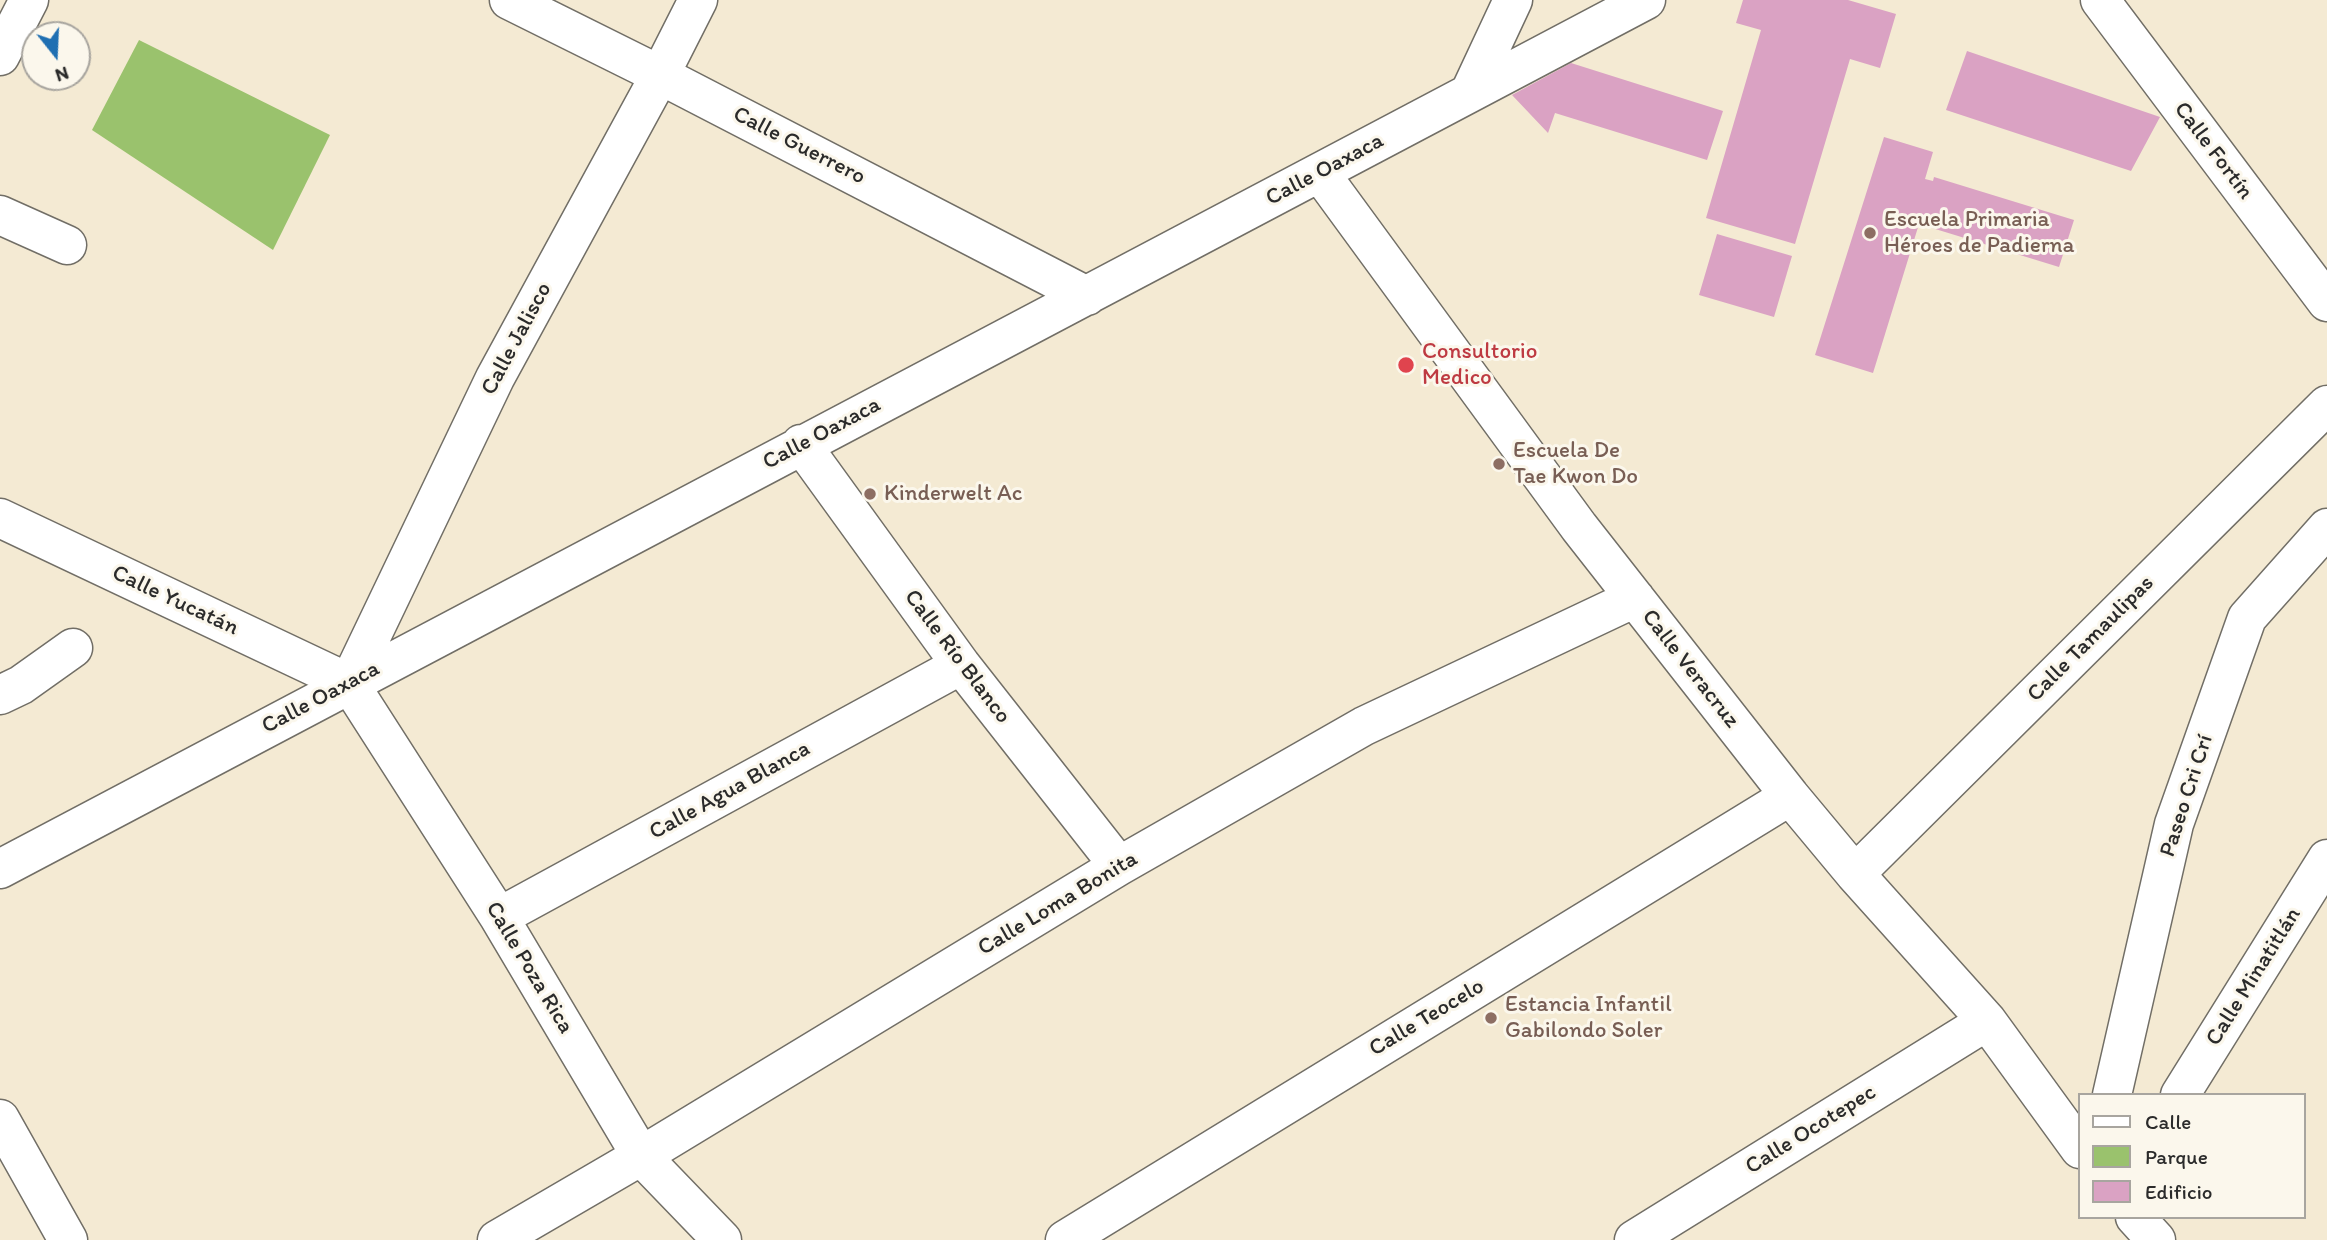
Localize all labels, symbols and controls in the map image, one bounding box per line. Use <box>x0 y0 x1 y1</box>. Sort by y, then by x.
north arrow <box>21 21 91 91</box>
text: N <box>52 62 72 87</box>
street label: Calle Fortín <box>2167 97 2259 205</box>
street label: Calle Guerrero <box>728 101 870 191</box>
street label: Calle Oaxaca <box>1261 127 1389 213</box>
place label: Escuela Primaria Héroes de Padierna <box>1884 206 2075 260</box>
marker: Escuela Primaria Héroes de Padierna <box>1862 225 1878 241</box>
street label: Calle Jalisco <box>476 278 558 400</box>
place label: Consultorio Medico <box>1422 338 1537 392</box>
marker: Consultorio Medico <box>1396 355 1416 375</box>
street label: Calle Oaxaca <box>758 391 886 477</box>
place label: Escuela De Tae Kwon Do <box>1513 437 1638 491</box>
marker: Escuela De Tae Kwon Do <box>1491 456 1507 472</box>
place label: Kinderwelt Ac <box>884 480 1023 508</box>
marker: Kinderwelt Ac <box>862 486 878 502</box>
street label: Calle Yucatán <box>107 560 243 642</box>
street label: Calle Tamaulipas <box>2022 570 2160 708</box>
street label: Calle Río Blanco <box>898 585 1016 729</box>
street label: Calle Veracruz <box>1635 604 1745 734</box>
street label: Calle Oaxaca <box>257 655 385 741</box>
street label: Paseo Cri Crí <box>2154 731 2220 861</box>
street label: Calle Agua Blanca <box>645 735 815 847</box>
street label: Calle Loma Bonita <box>973 846 1143 962</box>
street label: Calle Poza Rica <box>479 897 579 1039</box>
street label: Calle Minatitlán <box>2200 903 2308 1051</box>
street label: Calle Teocelo <box>1364 973 1490 1063</box>
place label: Estancia Infantil Gabilondo Soler <box>1505 991 1672 1045</box>
marker: Estancia Infantil Gabilondo Soler <box>1483 1010 1499 1026</box>
street label: Calle Ocotepec <box>1741 1079 1881 1181</box>
legend <box>2078 1093 2306 1219</box>
text: Calle <box>2145 1109 2191 1134</box>
text: Parque <box>2145 1144 2208 1169</box>
text: Edificio <box>2145 1179 2213 1204</box>

